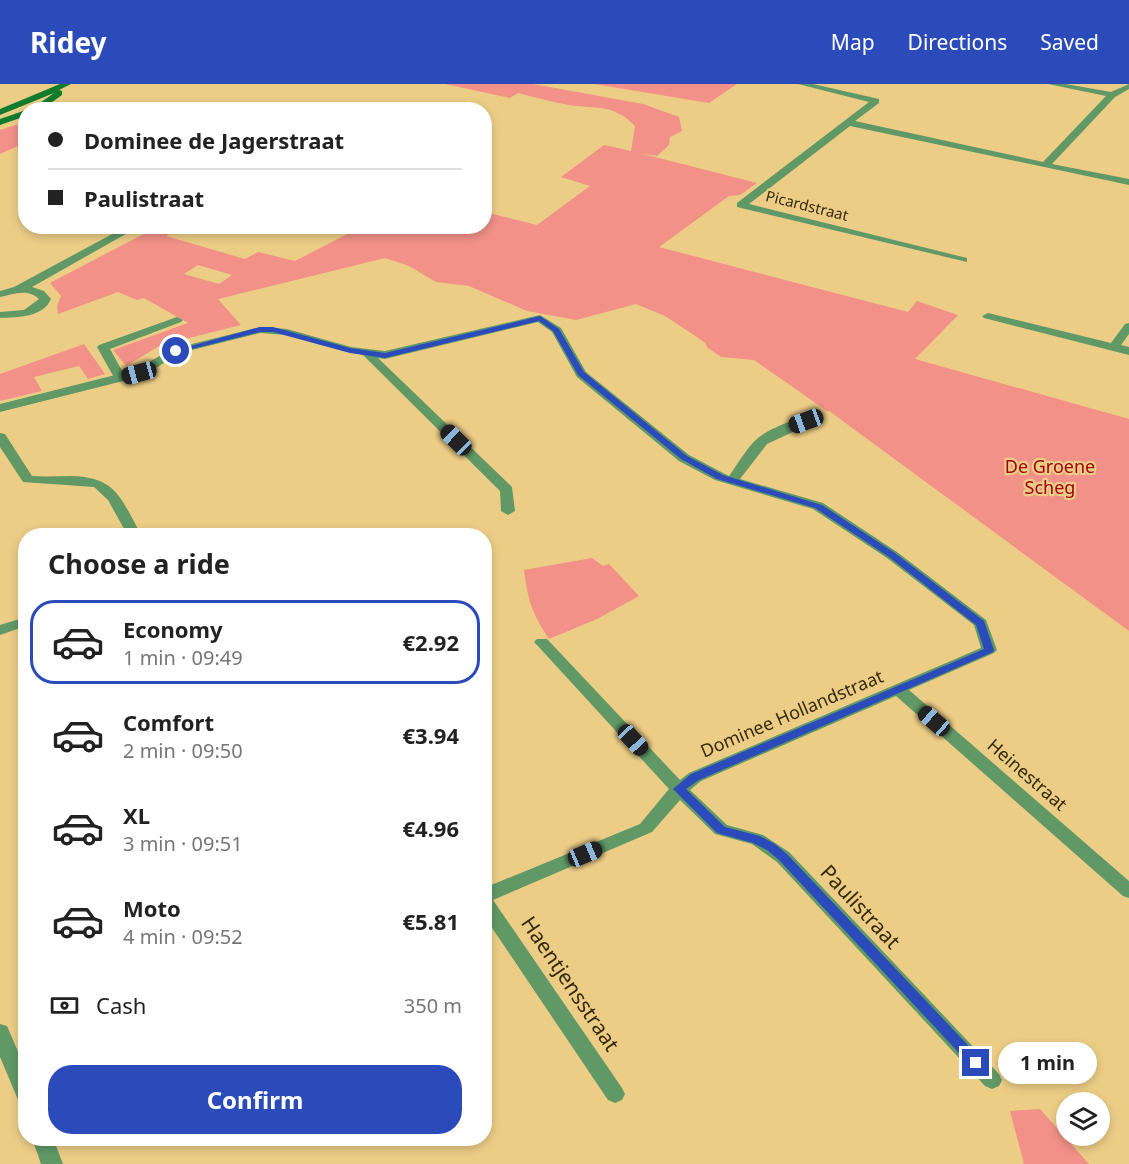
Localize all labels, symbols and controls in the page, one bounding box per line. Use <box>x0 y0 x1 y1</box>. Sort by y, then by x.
text: Ridey <box>30 23 107 61</box>
text: Map <box>831 28 875 56</box>
text: Directions <box>908 28 1007 56</box>
text: Saved <box>1040 28 1099 56</box>
text: Dominee de Jagerstraat <box>84 125 344 155</box>
text: Paulistraat <box>84 183 204 213</box>
street label: Picardstraat <box>764 185 851 225</box>
route start <box>162 337 189 364</box>
car <box>119 360 159 386</box>
car <box>786 406 826 436</box>
car <box>437 421 475 459</box>
park label: De Groene Scheg <box>1005 454 1095 499</box>
text: Choose a ride <box>48 545 230 582</box>
text: Economy <box>123 614 222 644</box>
icon: car <box>51 615 105 669</box>
text: €2.92 <box>402 627 459 657</box>
text: 1 min · 09:49 <box>123 644 243 671</box>
street label: Dominee Hollandstraat <box>697 663 887 762</box>
car <box>915 702 953 740</box>
text: Comfort <box>123 707 214 737</box>
icon: car <box>51 708 105 762</box>
text: €3.94 <box>402 720 459 750</box>
car <box>614 721 652 759</box>
street label: Heinestraat <box>983 733 1073 816</box>
text: 2 min · 09:50 <box>123 737 243 764</box>
text: XL <box>123 800 150 830</box>
icon: car <box>51 801 105 855</box>
text: €4.96 <box>402 813 459 843</box>
text: 3 min · 09:51 <box>123 830 243 857</box>
car <box>565 839 605 869</box>
street label: Paulistraat <box>815 858 907 955</box>
text: Moto <box>123 893 181 923</box>
icon: car <box>51 894 105 948</box>
text: €5.81 <box>402 906 459 936</box>
street label: Haentjensstraat <box>515 910 627 1057</box>
text: 4 min · 09:52 <box>123 923 243 950</box>
icon: cash <box>48 989 81 1022</box>
text: Cash <box>96 990 146 1020</box>
text: 350 m <box>404 992 462 1019</box>
callout: 1 min <box>997 1042 1096 1084</box>
route end <box>962 1049 989 1076</box>
text: 1 min <box>1020 1049 1075 1076</box>
button: Confirm <box>48 1065 462 1134</box>
map controls <box>1056 1092 1110 1146</box>
button: layers <box>1056 1092 1110 1146</box>

